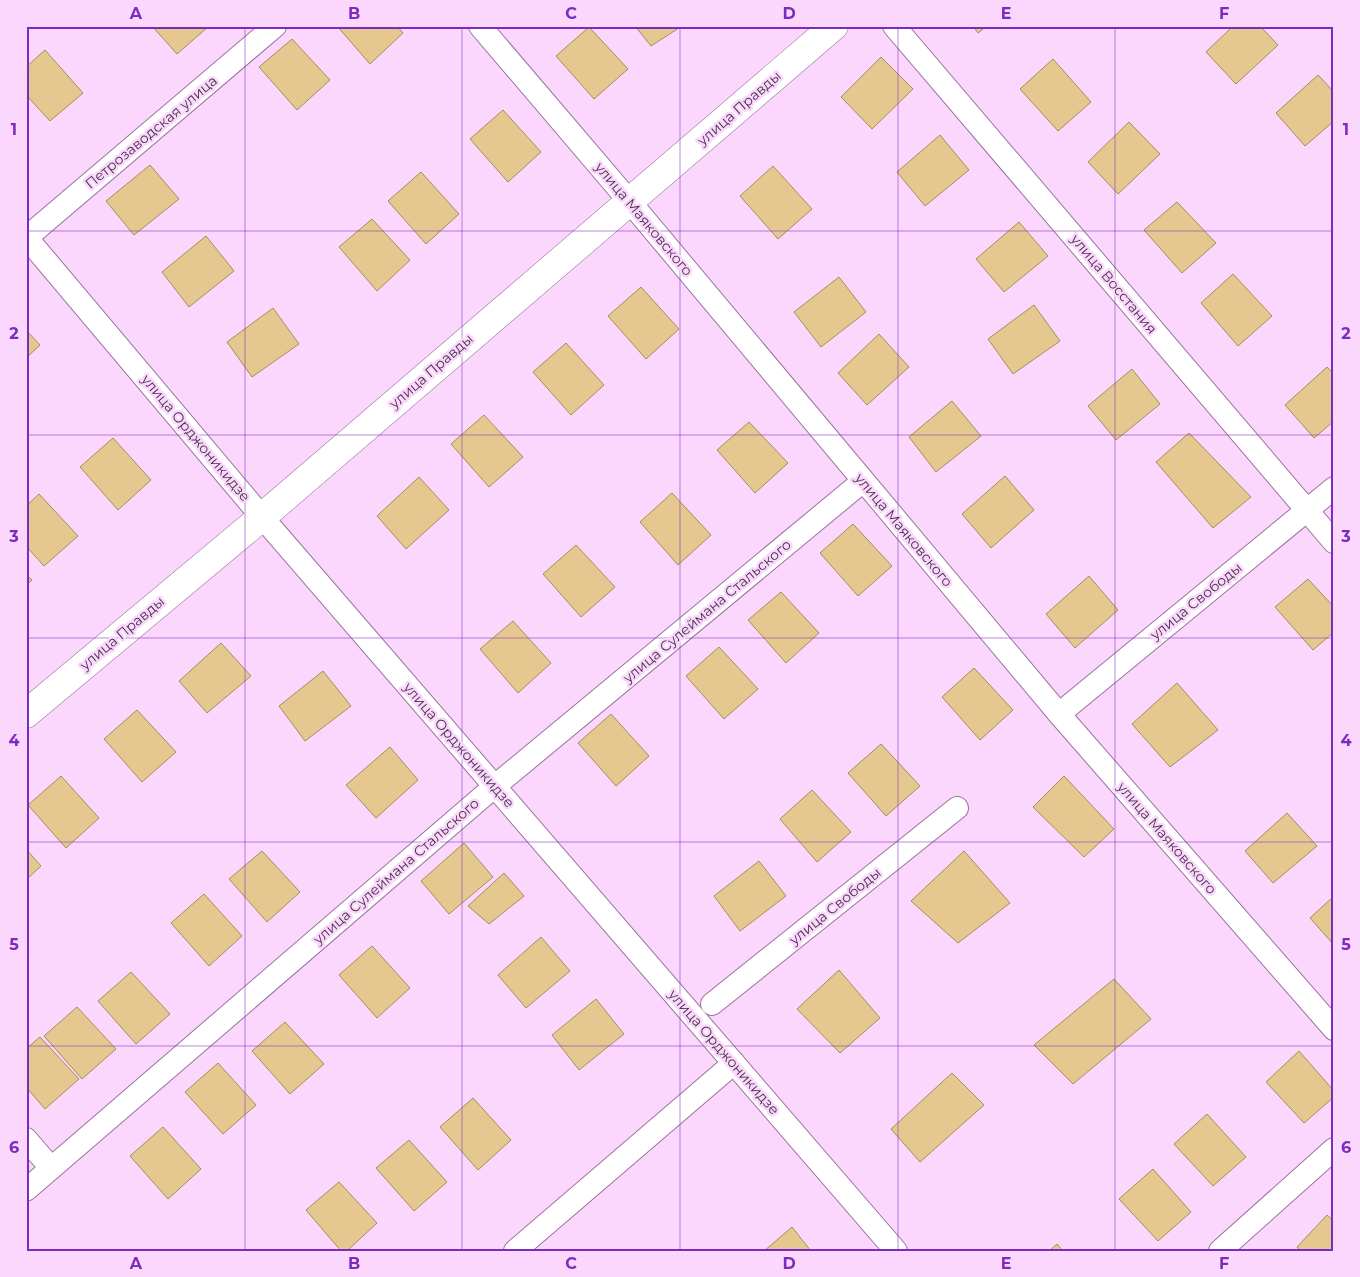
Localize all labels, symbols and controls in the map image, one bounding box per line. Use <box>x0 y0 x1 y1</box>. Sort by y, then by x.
text: A <box>129 4 143 23</box>
text: B <box>348 4 360 23</box>
text: C <box>565 4 577 23</box>
text: D <box>782 4 796 23</box>
text: E <box>1001 4 1011 23</box>
text: F <box>1219 4 1229 23</box>
street label: улица Правды <box>693 67 785 150</box>
street label: Петрозаводская улица <box>81 71 221 193</box>
text: 1 <box>11 120 17 139</box>
text: 1 <box>1343 120 1349 139</box>
street label: улица Маяковского <box>591 158 697 280</box>
street label: улица Восстания <box>1066 230 1161 338</box>
text: 2 <box>9 324 19 343</box>
text: 2 <box>1341 324 1351 343</box>
street label: улица Правды <box>385 330 477 413</box>
street label: улица Орджоникидзе <box>137 370 254 505</box>
street label: улица Маяковского <box>851 469 957 591</box>
text: 3 <box>8 527 19 546</box>
text: 3 <box>1340 527 1351 546</box>
street label: улица Сулеймана Стальского <box>619 535 795 687</box>
street label: улица Свободы <box>1146 558 1246 644</box>
street label: улица Правды <box>75 592 168 674</box>
street label: улица Орджоникидзе <box>399 678 518 811</box>
text: 4 <box>8 731 20 750</box>
text: 4 <box>1340 731 1352 750</box>
street label: улица Маяковского <box>1113 777 1221 898</box>
street label: улица Сулеймана Стальского <box>309 794 483 949</box>
street label: улица Свободы <box>785 863 885 949</box>
text: 5 <box>9 935 19 954</box>
text: 5 <box>1341 935 1351 954</box>
street label: улица Орджоникидзе <box>664 985 783 1118</box>
text: 6 <box>9 1138 19 1157</box>
text: 6 <box>1341 1138 1351 1157</box>
text: A <box>129 1254 143 1273</box>
text: B <box>348 1254 360 1273</box>
text: C <box>565 1254 577 1273</box>
text: D <box>782 1254 796 1273</box>
text: E <box>1001 1254 1011 1273</box>
text: F <box>1219 1254 1229 1273</box>

